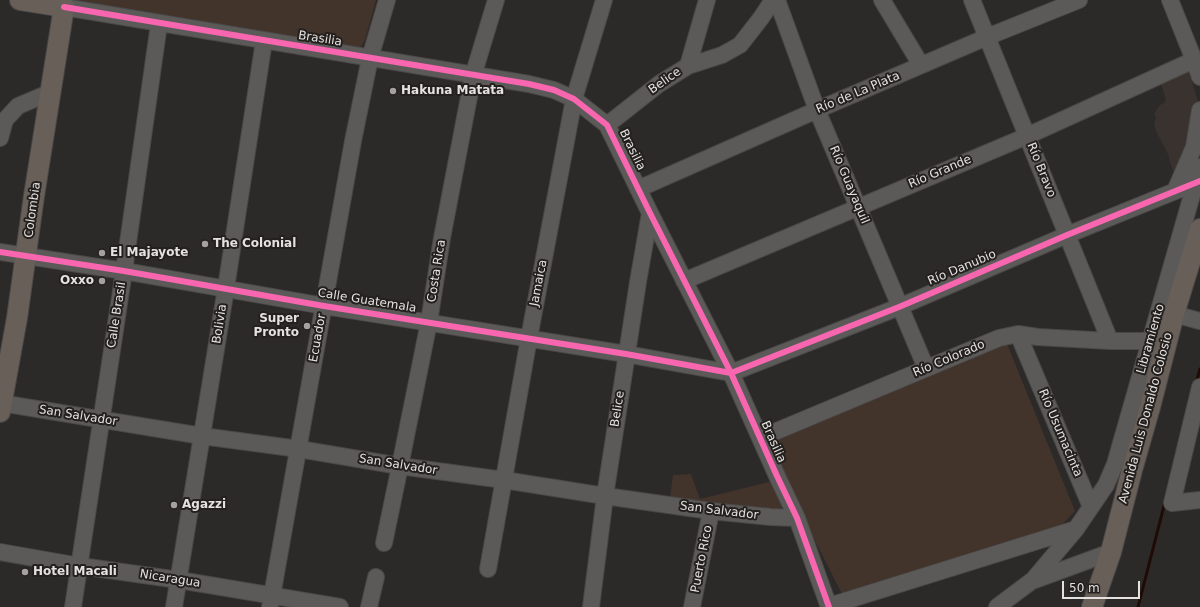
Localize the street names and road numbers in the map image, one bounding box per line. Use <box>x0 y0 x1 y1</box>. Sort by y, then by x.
street label: Brasilia <box>297 28 343 50</box>
street label: Belice <box>646 65 684 97</box>
street label: Río de La Plata <box>814 69 902 117</box>
street label: Brasilia <box>616 127 648 173</box>
street label: Río Bravo <box>1023 141 1059 199</box>
street label: Río Guayaquil <box>826 144 872 226</box>
street label: Río Grande <box>906 152 974 192</box>
street label: Colombia <box>22 181 44 239</box>
street label: Costa Rica <box>425 239 449 303</box>
street label: Río Danubio <box>926 247 998 289</box>
street label: Jamaica <box>527 258 551 308</box>
street label: Calle Brasil <box>105 281 129 349</box>
street label: Calle Guatemala <box>317 286 417 316</box>
street label: Libramiento <box>1134 302 1168 376</box>
street label: Bolivia <box>210 303 230 345</box>
street label: Ecuador <box>307 313 329 363</box>
street label: Avenida Luis Donaldo Colosio <box>1116 331 1176 505</box>
street label: Río Colorado <box>911 337 987 381</box>
street label: Río Usumacinta <box>1035 387 1085 479</box>
street label: Belice <box>608 390 628 428</box>
street label: San Salvador <box>38 403 118 429</box>
street label: Brasilia <box>757 419 789 465</box>
street label: San Salvador <box>358 452 438 478</box>
street label: San Salvador <box>679 499 759 523</box>
street label: Puerto Rico <box>688 524 716 594</box>
street label: Nicaragua <box>139 567 201 591</box>

